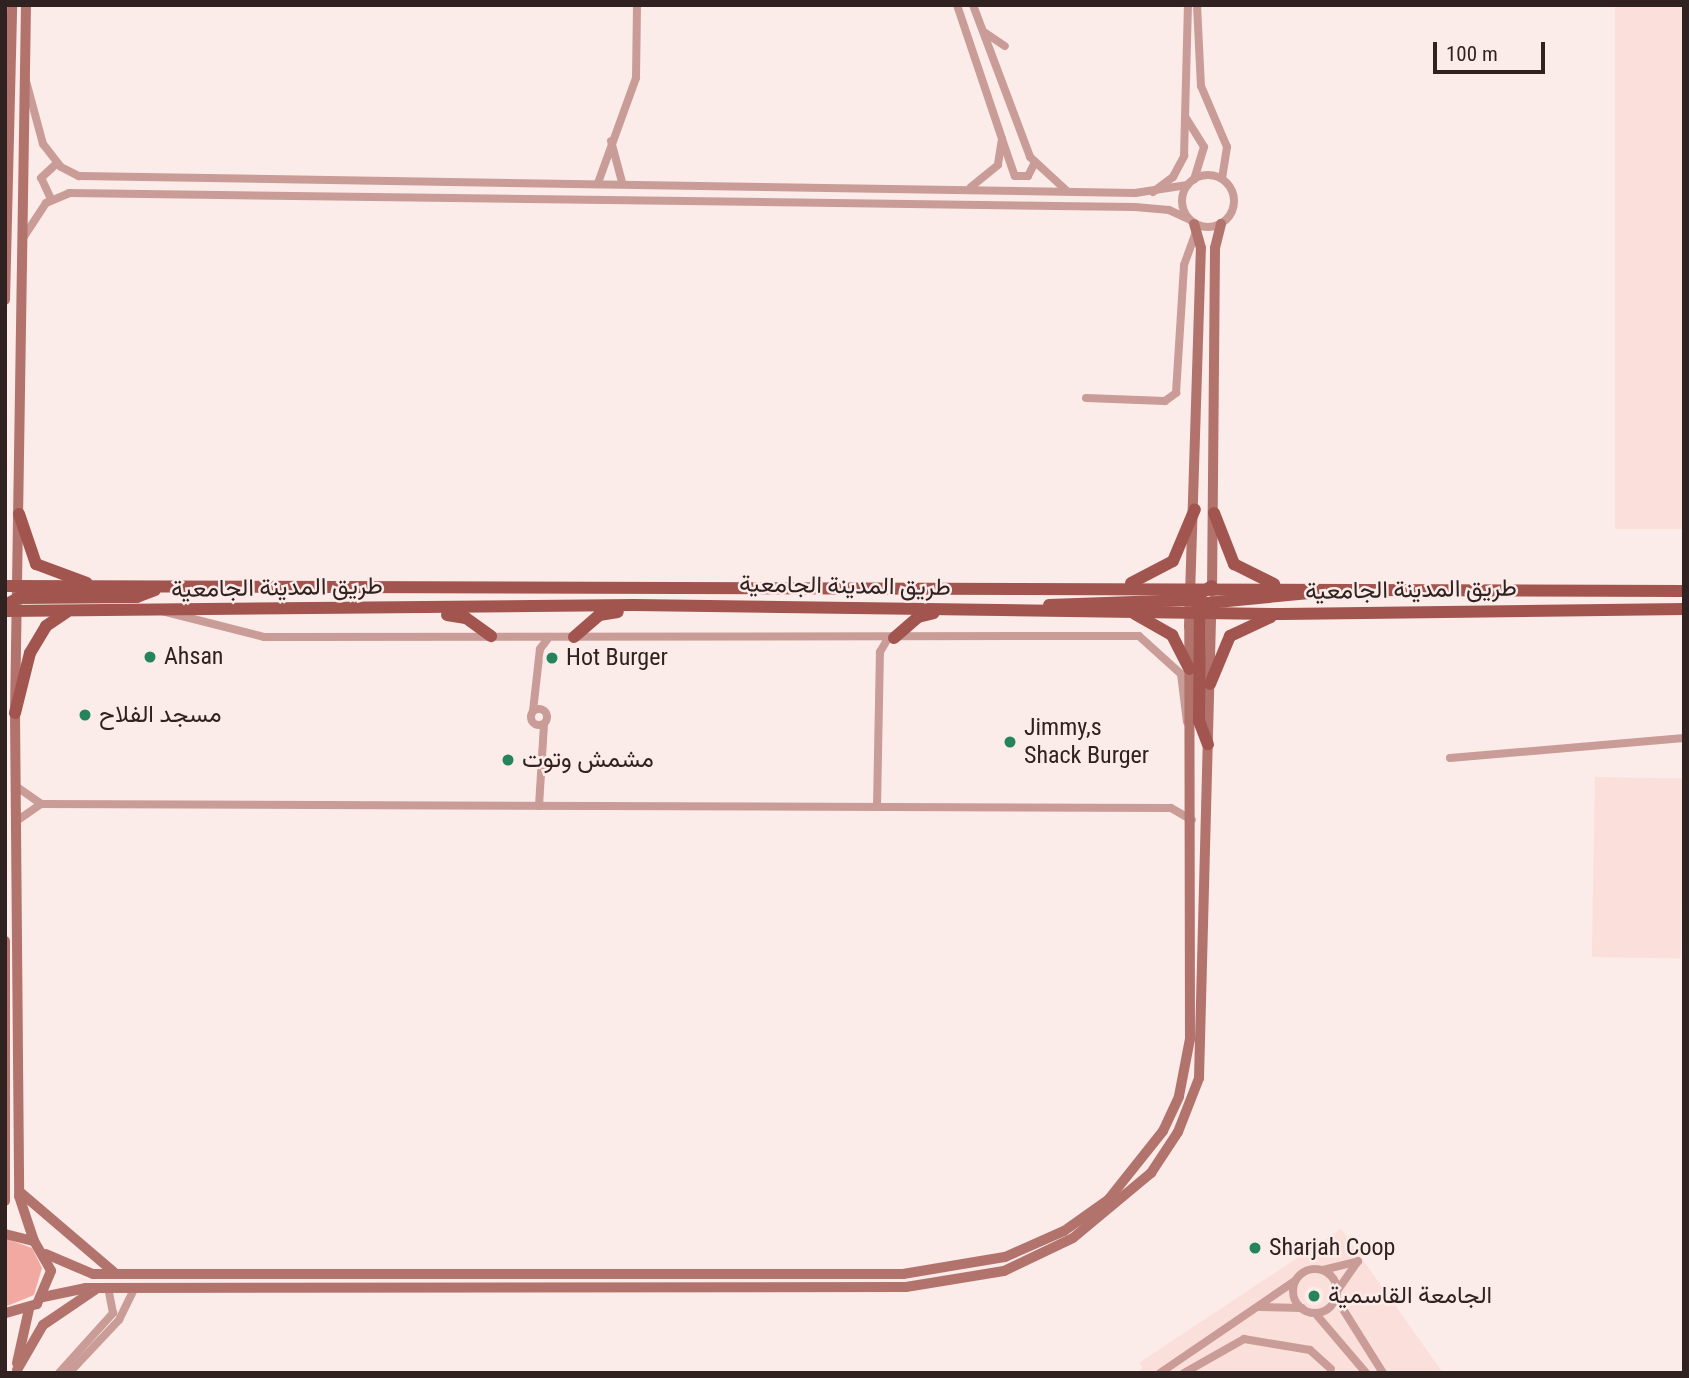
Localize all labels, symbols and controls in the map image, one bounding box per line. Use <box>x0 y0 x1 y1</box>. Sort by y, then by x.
scale bar <box>1437 28 1549 72</box>
text: 100 m <box>1446 42 1498 66</box>
street label: طريق المدينة الجامعية <box>739 570 951 602</box>
street label: طريق المدينة الجامعية <box>171 572 383 604</box>
street label: طريق المدينة الجامعية <box>1305 574 1517 606</box>
place label: Ahsan <box>164 643 223 671</box>
place label: Hot Burger <box>566 644 668 672</box>
marker: Ahsan <box>142 649 158 665</box>
marker: Hot Burger <box>544 650 560 666</box>
place label: مسجد الفلاح <box>99 701 222 729</box>
marker: مسجد الفلاح <box>77 707 93 723</box>
place label: Jimmy,s Shack Burger <box>1024 714 1149 770</box>
marker: Jimmy,s Shack Burger <box>1002 734 1018 750</box>
place label: مشمش وتوت <box>522 746 654 774</box>
marker: مشمش وتوت <box>500 752 516 768</box>
place label: Sharjah Coop <box>1269 1234 1395 1262</box>
marker: Sharjah Coop <box>1247 1240 1263 1256</box>
place label: الجامعة القاسمية <box>1328 1282 1492 1310</box>
marker: الجامعة القاسمية <box>1306 1288 1322 1304</box>

